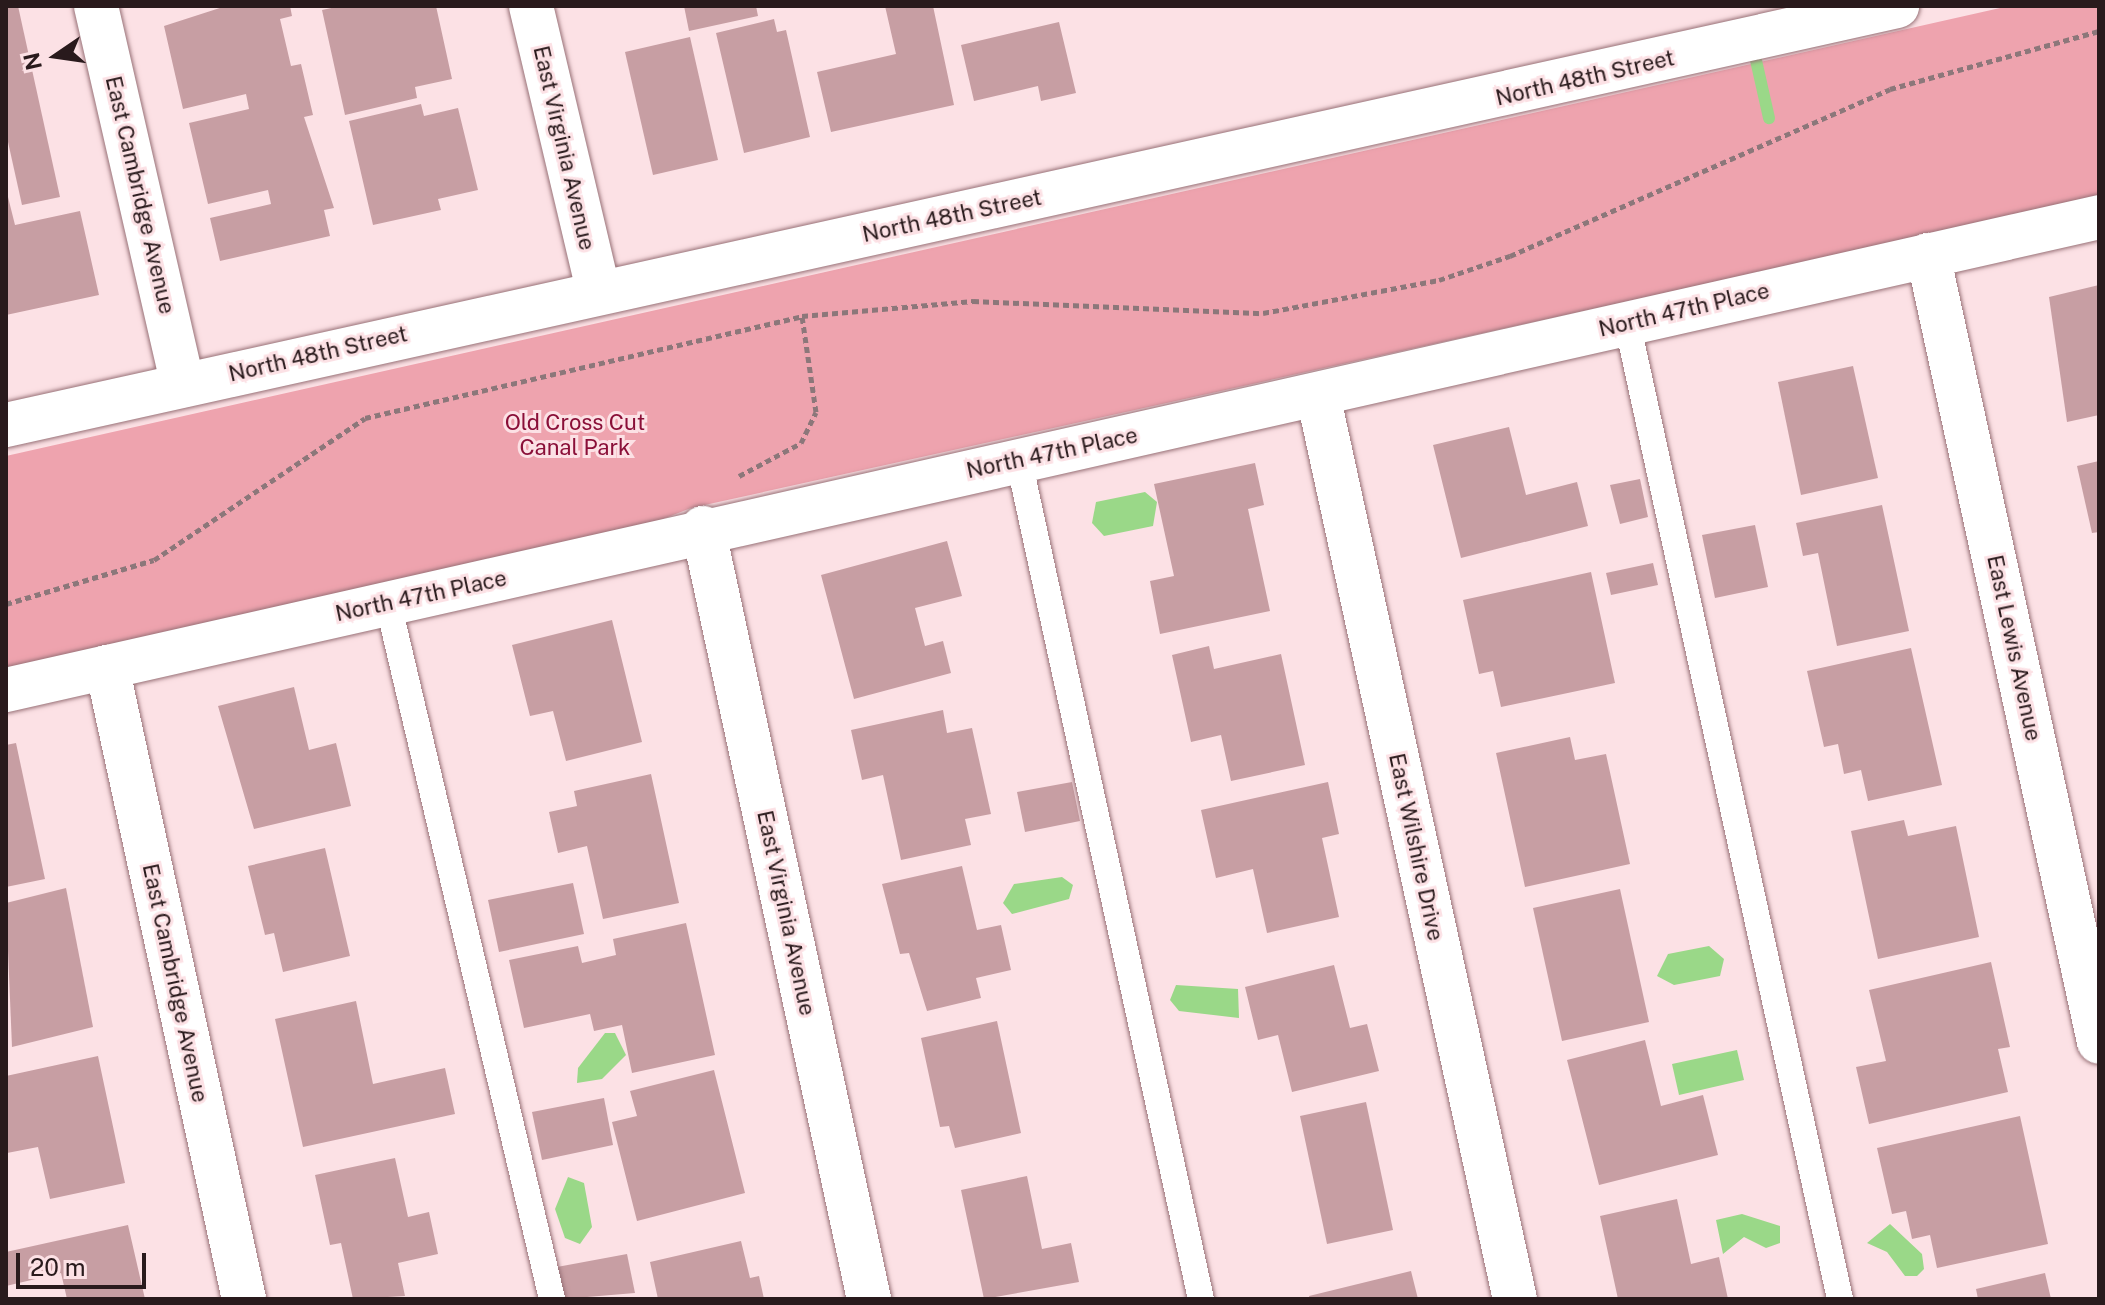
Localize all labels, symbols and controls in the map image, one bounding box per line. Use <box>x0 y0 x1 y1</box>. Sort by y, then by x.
north arrow <box>16 16 96 96</box>
street label: East Virginia Avenue <box>528 43 600 253</box>
street label: North 48th Street <box>1493 45 1677 111</box>
text: N <box>18 50 47 73</box>
street label: East Cambridge Avenue <box>100 73 180 317</box>
street label: North 48th Street <box>860 184 1044 248</box>
street label: North 47th Place <box>1596 278 1772 342</box>
street label: North 48th Street <box>226 321 410 387</box>
park label: Old Cross Cut Canal Park <box>505 409 645 460</box>
street label: North 47th Place <box>964 422 1140 484</box>
street label: East Lewis Avenue <box>1981 553 2047 743</box>
street label: North 47th Place <box>333 565 509 627</box>
street label: East Wilshire Drive <box>1383 751 1449 943</box>
street label: East Virginia Avenue <box>751 808 821 1018</box>
street label: East Cambridge Avenue <box>137 861 213 1105</box>
scale bar <box>20 1237 150 1287</box>
text: 20 m <box>30 1253 86 1281</box>

